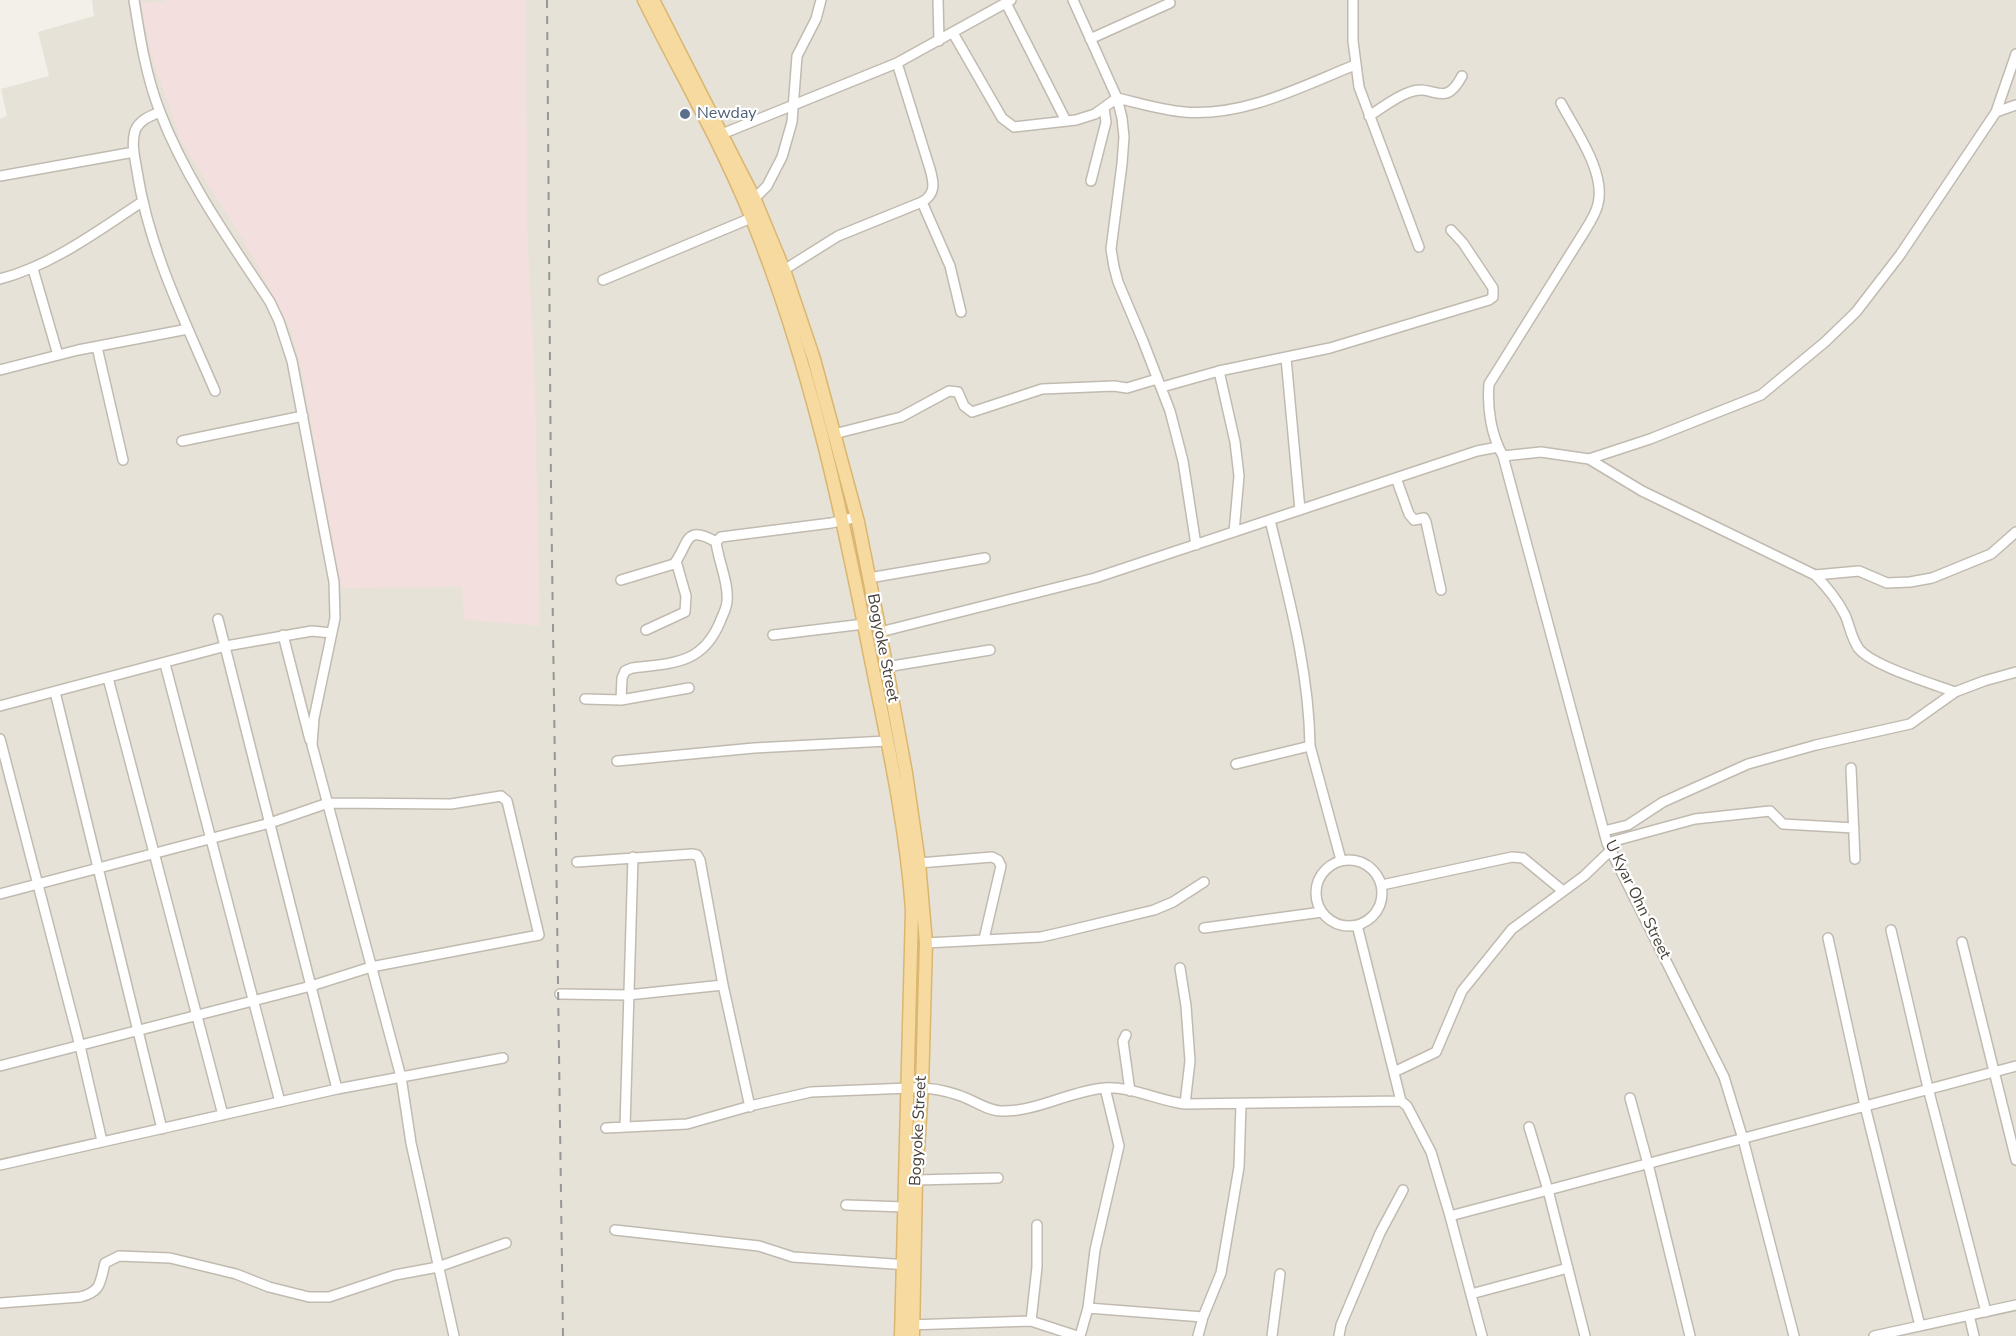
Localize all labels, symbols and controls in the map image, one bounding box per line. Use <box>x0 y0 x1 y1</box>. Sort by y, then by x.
place label: Newday <box>697 104 757 124</box>
marker: Newday <box>678 107 692 121</box>
street label: Bogyoke Street <box>862 592 902 704</box>
street label: U Kyar Ohn Street <box>1600 837 1674 963</box>
street label: Bogyoke Street <box>907 1075 931 1187</box>

